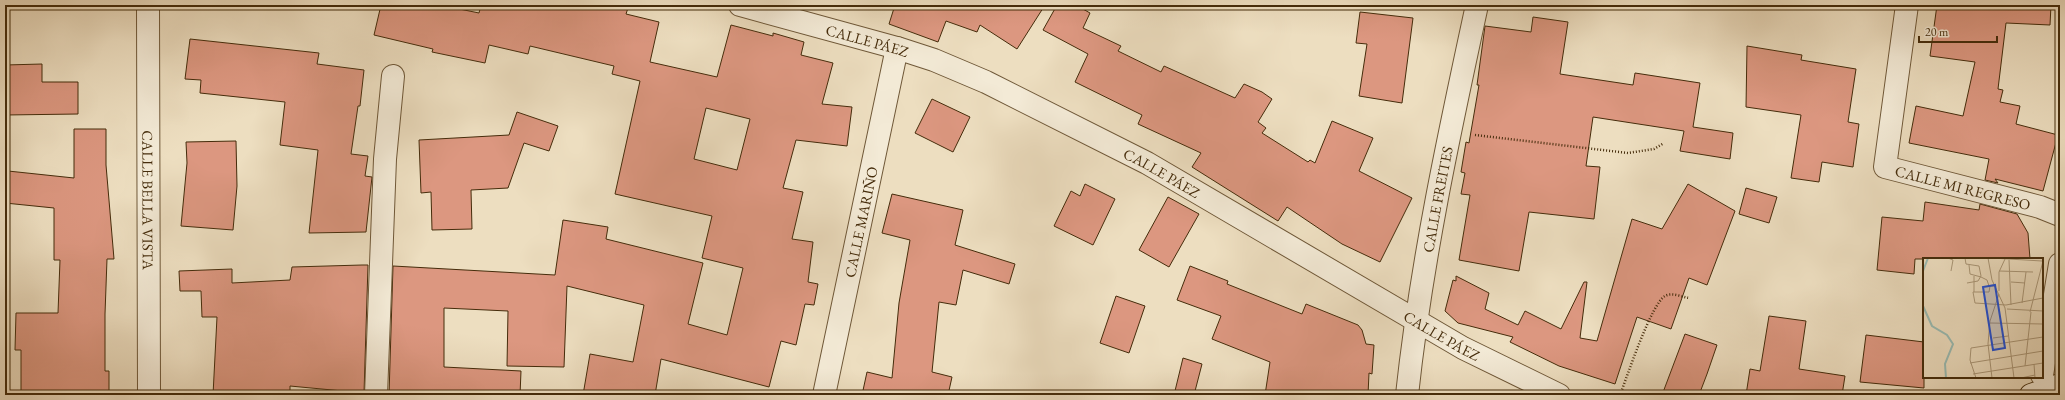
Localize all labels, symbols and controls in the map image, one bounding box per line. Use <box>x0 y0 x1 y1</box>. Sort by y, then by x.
scale bar <box>1919 18 1997 44</box>
street label: CALLE PÁEZ <box>824 19 911 61</box>
text: 20 m <box>1925 24 1949 40</box>
street label: CALLE BELLA VISTA <box>139 130 158 270</box>
street label: CALLE PÁEZ <box>1121 143 1204 202</box>
street label: CALLE FREITES <box>1418 145 1456 254</box>
street label: CALLE MI REGRESO <box>1893 161 2033 214</box>
street label: CALLE MARIÑO <box>839 164 881 279</box>
inset map <box>1923 258 2043 378</box>
street label: CALLE PÁEZ <box>1400 306 1483 364</box>

